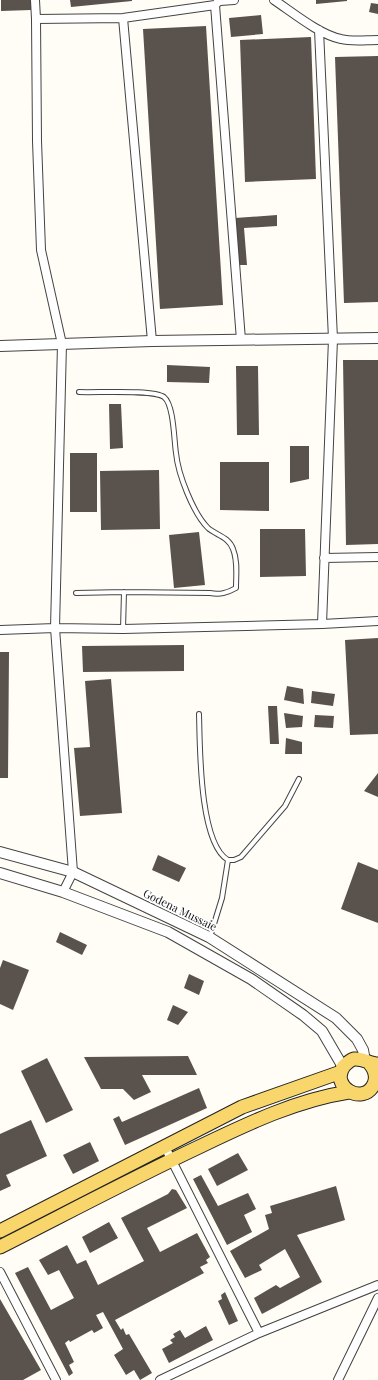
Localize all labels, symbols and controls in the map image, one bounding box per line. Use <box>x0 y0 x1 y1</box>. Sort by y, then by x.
street label: Godena Mussaie <box>141 885 220 934</box>

